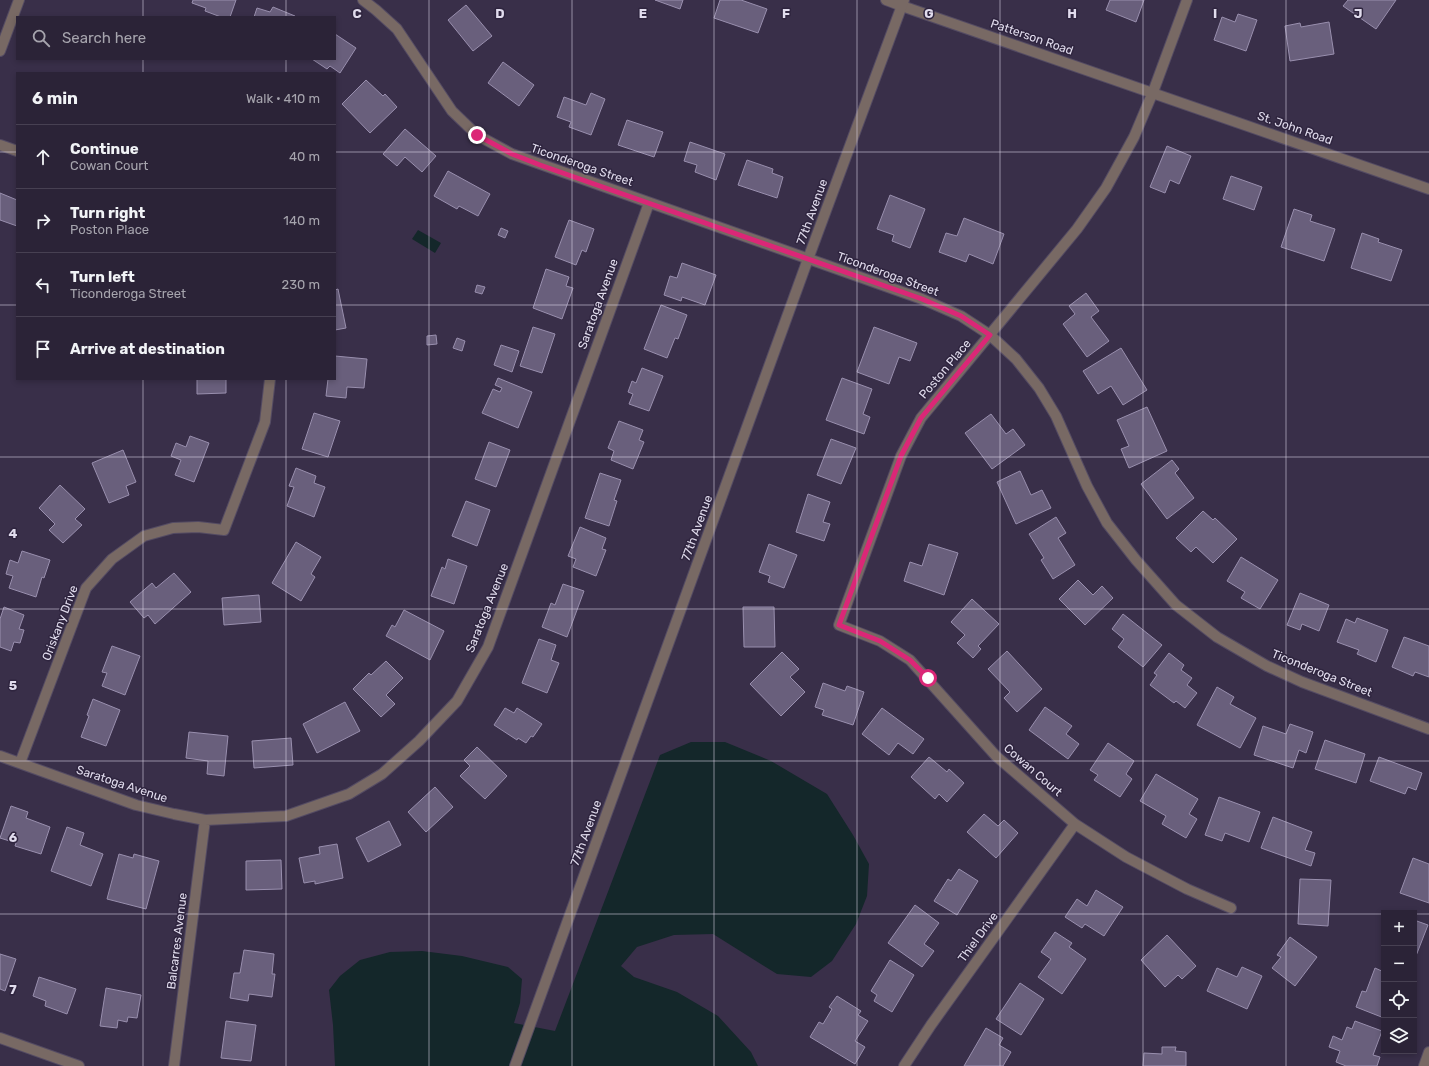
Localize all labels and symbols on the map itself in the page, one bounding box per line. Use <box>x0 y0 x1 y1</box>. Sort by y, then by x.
text: C <box>352 6 362 21</box>
text: D <box>495 6 505 21</box>
text: E <box>639 6 647 21</box>
text: F <box>782 6 790 21</box>
text: G <box>924 6 934 21</box>
text: H <box>1067 6 1077 21</box>
text: I <box>1213 6 1217 21</box>
text: J <box>1354 6 1362 21</box>
street label: Patterson Road <box>989 16 1075 58</box>
street label: St. John Road <box>1256 109 1334 147</box>
route end <box>468 126 486 144</box>
street label: Ticonderoga Street <box>529 141 635 189</box>
street label: 77th Avenue <box>794 177 830 247</box>
street label: Ticonderoga Street <box>835 249 941 299</box>
street label: Saratoga Avenue <box>575 257 621 351</box>
street label: Poston Place <box>916 336 974 401</box>
street label: 77th Avenue <box>679 493 715 563</box>
text: 4 <box>9 526 18 541</box>
street label: Saratoga Avenue <box>463 561 511 655</box>
street label: Oriskany Drive <box>39 583 81 663</box>
street label: Ticonderoga Street <box>1270 646 1375 700</box>
route start <box>919 669 937 687</box>
text: 5 <box>9 678 17 693</box>
street label: Cowan Court <box>1001 741 1065 799</box>
street label: Saratoga Avenue <box>75 763 170 805</box>
street label: 77th Avenue <box>568 798 604 868</box>
text: 6 <box>9 830 18 845</box>
street label: Balcarres Avenue <box>164 892 190 990</box>
street label: Thiel Drive <box>955 909 1001 965</box>
text: 7 <box>9 982 17 997</box>

